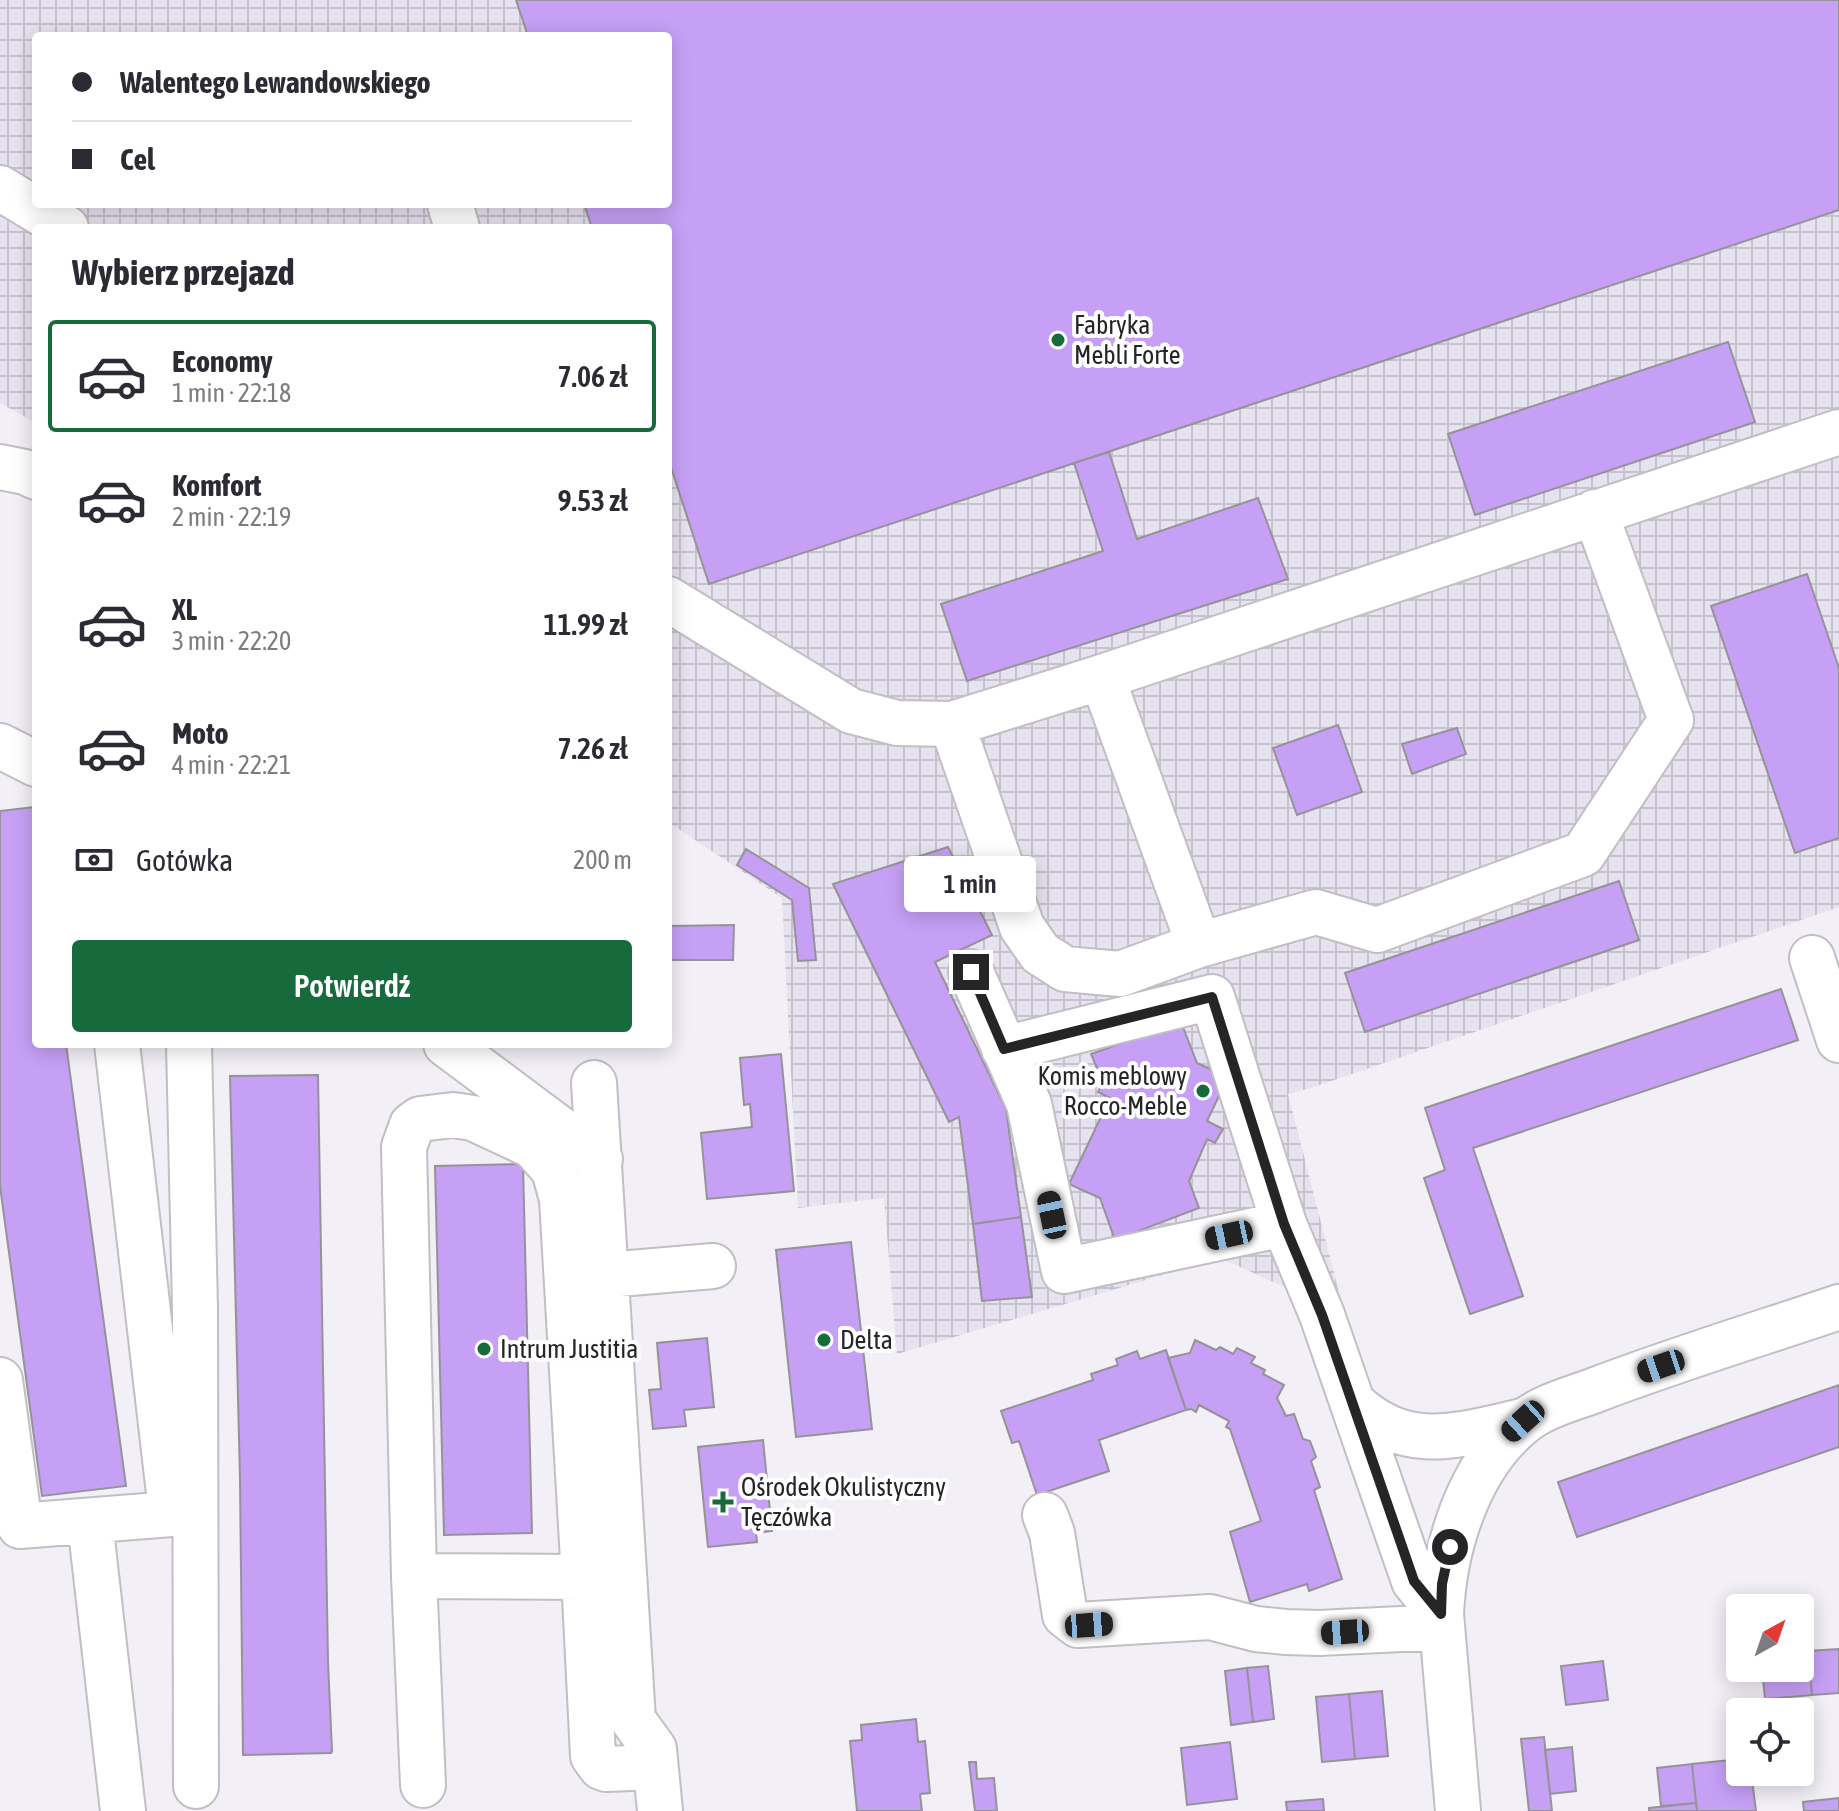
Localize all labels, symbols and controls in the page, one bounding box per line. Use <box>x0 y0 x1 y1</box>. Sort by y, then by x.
text: Walentego Lewandowskiego <box>120 65 431 99</box>
text: Cel <box>120 142 155 176</box>
text: Wybierz przejazd <box>72 251 294 293</box>
place label: Fabryka Mebli Forte <box>1074 310 1181 370</box>
marker: Fabryka Mebli Forte <box>1049 331 1067 349</box>
icon: car <box>76 340 148 412</box>
text: Economy <box>172 344 273 378</box>
text: 7.06 zł <box>558 359 628 393</box>
text: 1 min · 22:18 <box>172 378 291 408</box>
icon: car <box>76 464 148 536</box>
text: Komfort <box>172 468 261 502</box>
text: 9.53 zł <box>558 483 628 517</box>
text: 2 min · 22:19 <box>172 502 291 532</box>
icon: car <box>76 588 148 660</box>
text: XL <box>172 592 197 626</box>
text: 11.99 zł <box>543 607 628 641</box>
text: 3 min · 22:20 <box>172 626 291 656</box>
icon: car <box>76 712 148 784</box>
text: Moto <box>172 716 229 750</box>
text: 7.26 zł <box>558 731 628 765</box>
text: 4 min · 22:21 <box>172 750 291 780</box>
icon: cash <box>72 838 116 882</box>
text: Gotówka <box>136 843 233 877</box>
text: 200 m <box>573 845 632 875</box>
callout: 1 min <box>905 856 1037 912</box>
text: 1 min <box>943 869 997 899</box>
button: Potwierdź <box>72 940 632 1032</box>
route end <box>953 954 989 990</box>
place label: Komis meblowy Rocco-Meble <box>1037 1061 1187 1121</box>
marker: Komis meblowy Rocco-Meble <box>1194 1082 1212 1100</box>
car <box>1035 1189 1069 1241</box>
car <box>1203 1218 1255 1252</box>
place label: Delta <box>840 1325 893 1355</box>
marker: Delta <box>815 1331 833 1349</box>
place label: Intrum Justitia <box>500 1334 638 1364</box>
marker: Intrum Justitia <box>475 1340 493 1358</box>
car <box>1634 1347 1688 1385</box>
car <box>1497 1396 1549 1446</box>
place label: Ośrodek Okulistyczny Tęczówka <box>741 1472 946 1532</box>
marker: Ośrodek Okulistyczny Tęczówka <box>712 1491 734 1513</box>
route start <box>1432 1529 1468 1565</box>
north arrow <box>1726 1594 1814 1682</box>
map controls <box>1726 1594 1814 1786</box>
car <box>1064 1611 1114 1639</box>
car <box>1320 1618 1370 1646</box>
button: locate <box>1726 1698 1814 1786</box>

